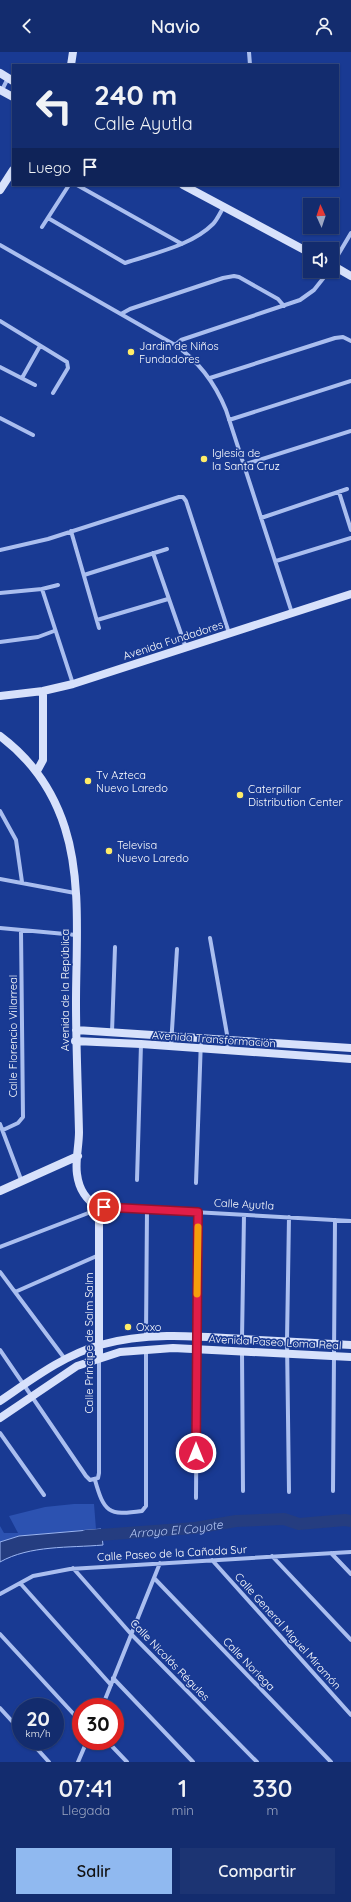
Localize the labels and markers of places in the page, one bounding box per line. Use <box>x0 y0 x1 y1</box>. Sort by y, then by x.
place label: Jardin de Niños Fundadores <box>139 339 219 366</box>
marker: Jardin de Niños Fundadores <box>126 347 136 357</box>
place label: Iglesia de la Santa Cruz <box>212 446 280 473</box>
marker: Iglesia de la Santa Cruz <box>199 454 209 464</box>
place label: Tv Azteca Nuevo Laredo <box>96 768 168 795</box>
marker: Tv Azteca Nuevo Laredo <box>83 776 93 786</box>
place label: Caterpillar Distribution Center <box>248 782 343 809</box>
marker: Caterpillar Distribution Center <box>235 790 245 800</box>
place label: Televisa Nuevo Laredo <box>117 838 189 865</box>
marker: Televisa Nuevo Laredo <box>104 846 114 856</box>
pin <box>87 1190 121 1224</box>
place label: Oxxo <box>136 1320 162 1334</box>
marker: Oxxo <box>123 1322 133 1332</box>

